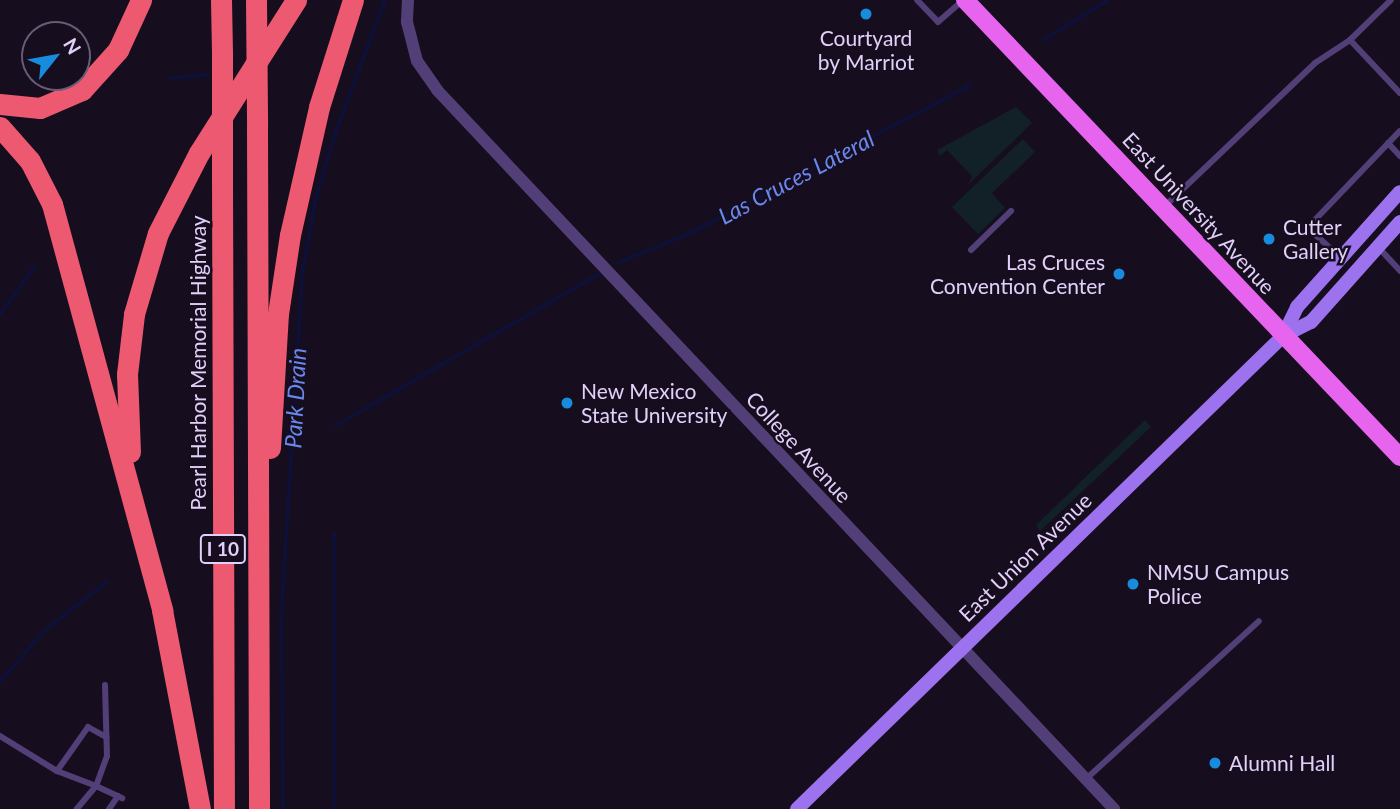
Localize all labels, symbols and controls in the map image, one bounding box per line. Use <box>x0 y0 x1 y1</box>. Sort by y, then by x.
marker: Courtyard by Marriot <box>858 6 874 22</box>
north arrow <box>21 21 91 91</box>
place label: Courtyard by Marriot <box>818 25 914 75</box>
text: N <box>59 34 86 58</box>
water label: Las Cruces Lateral <box>713 124 879 230</box>
street label: East University Avenue <box>1117 127 1281 299</box>
place label: Cutter Gallery <box>1283 214 1348 264</box>
street label: Pearl Harbor Memorial Highway <box>185 215 211 511</box>
marker: Cutter Gallery <box>1261 231 1277 247</box>
place label: Las Cruces Convention Center <box>930 249 1105 299</box>
marker: Las Cruces Convention Center <box>1111 266 1127 282</box>
water label: Park Drain <box>279 347 311 449</box>
place label: New Mexico State University <box>581 378 727 428</box>
street label: College Avenue <box>741 386 857 508</box>
marker: New Mexico State University <box>559 395 575 411</box>
street label: East Union Avenue <box>953 487 1097 627</box>
road number: I 10 <box>198 534 248 564</box>
place label: NMSU Campus Police <box>1147 559 1289 609</box>
marker: NMSU Campus Police <box>1125 576 1141 592</box>
place label: Alumni Hall <box>1229 750 1335 776</box>
marker: Alumni Hall <box>1207 755 1223 771</box>

